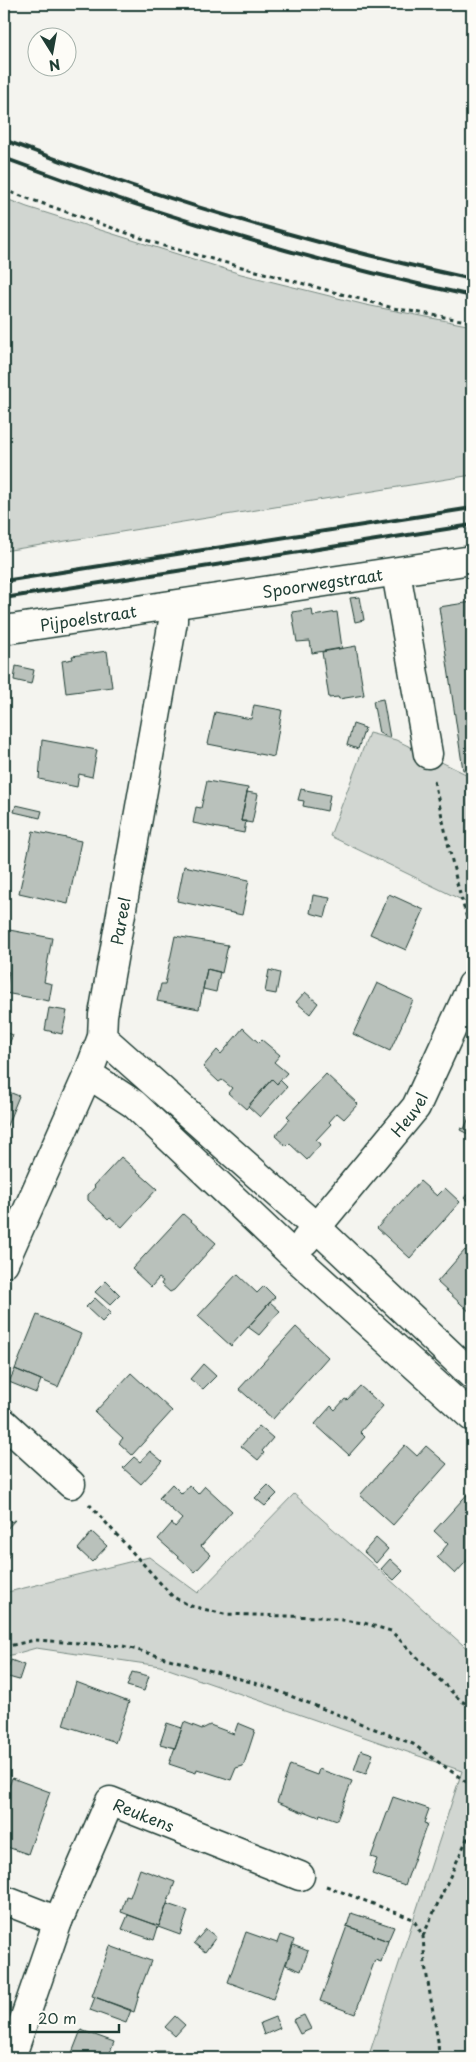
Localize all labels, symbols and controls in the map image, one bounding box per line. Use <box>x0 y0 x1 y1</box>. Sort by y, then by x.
north arrow <box>28 28 78 78</box>
text: N <box>47 54 62 77</box>
street label: Spoorwegstraat <box>261 561 385 603</box>
street label: Pijpoelstraat <box>38 598 138 636</box>
street label: Pareel <box>104 895 136 947</box>
street label: Heuvel <box>384 1088 433 1142</box>
street label: Reukens <box>110 1791 178 1837</box>
scale bar <box>30 2002 119 2034</box>
text: 20 m <box>38 2006 77 2029</box>

